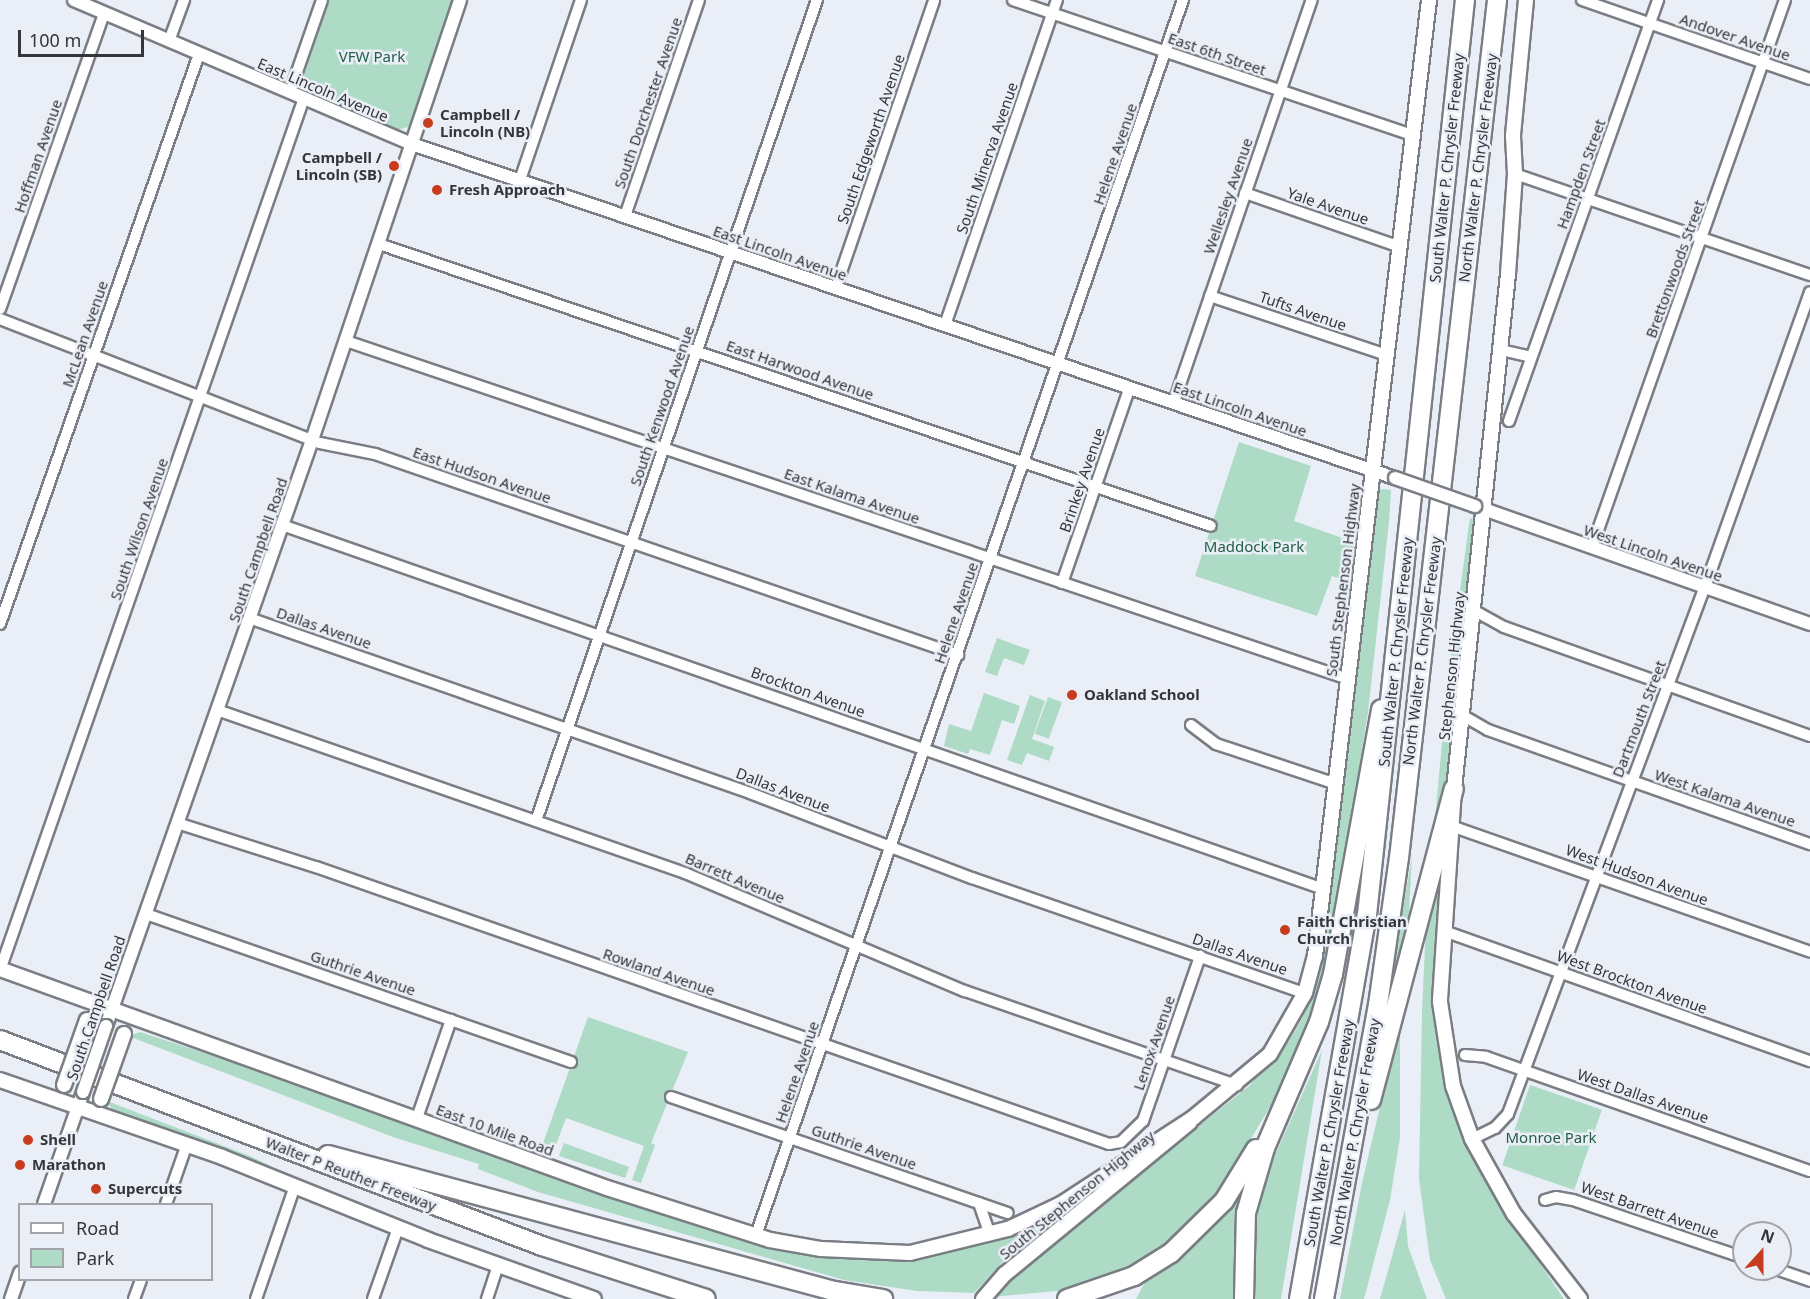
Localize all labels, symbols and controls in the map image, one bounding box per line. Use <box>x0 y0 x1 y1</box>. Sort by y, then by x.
street label: Andover Avenue <box>1677 10 1793 64</box>
street label: South Dorchester Avenue <box>610 15 686 191</box>
scale bar <box>21 18 147 56</box>
text: 100 m <box>29 28 81 52</box>
street label: East 6th Street <box>1166 29 1268 79</box>
park label: VFW Park <box>339 48 405 66</box>
street label: South Edgeworth Avenue <box>833 52 909 226</box>
street label: South Walter P. Chrysler Freeway <box>1426 52 1468 284</box>
street label: North Walter P. Chrysler Freeway <box>1455 52 1501 284</box>
street label: East Lincoln Avenue <box>255 54 391 126</box>
street label: South Minerva Avenue <box>953 80 1021 236</box>
street label: Hoffman Avenue <box>10 97 66 215</box>
street label: Helene Avenue <box>1089 101 1141 207</box>
place label: Campbell / Lincoln (NB) <box>440 105 530 140</box>
marker: Campbell / Lincoln (NB) <box>421 116 435 130</box>
street label: Hampden Street <box>1553 117 1609 231</box>
street label: Wellesley Avenue <box>1200 136 1256 256</box>
place label: Campbell / Lincoln (SB) <box>296 148 382 183</box>
marker: Campbell / Lincoln (SB) <box>387 159 401 173</box>
place label: Fresh Approach <box>449 181 565 199</box>
marker: Fresh Approach <box>430 183 444 197</box>
street label: Yale Avenue <box>1285 184 1371 228</box>
street label: Brettonwoods Street <box>1642 198 1708 340</box>
street label: East Lincoln Avenue <box>711 222 849 284</box>
street label: McLean Avenue <box>58 278 112 390</box>
street label: Tufts Avenue <box>1257 288 1349 334</box>
street label: South Kenwood Avenue <box>626 324 698 488</box>
street label: East Harwood Avenue <box>724 336 876 404</box>
street label: East Lincoln Avenue <box>1171 378 1309 440</box>
street label: Brinkey Avenue <box>1056 425 1108 535</box>
street label: East Hudson Avenue <box>411 443 553 507</box>
street label: South Wilson Avenue <box>106 456 172 602</box>
street label: East Kalama Avenue <box>782 464 922 528</box>
street label: South Campbell Road <box>225 475 291 625</box>
street label: South Stephenson Highway <box>1322 482 1364 678</box>
street label: West Lincoln Avenue <box>1581 521 1725 585</box>
street label: North Walter P. Chrysler Freeway <box>1399 535 1445 767</box>
street label: South Walter P. Chrysler Freeway <box>1375 536 1417 768</box>
park label: Maddock Park <box>1204 538 1304 556</box>
street label: Helene Avenue <box>930 560 982 666</box>
street label: Stephenson Highway <box>1435 591 1469 741</box>
street label: Dallas Avenue <box>274 603 374 653</box>
street label: Dartmouth Street <box>1608 658 1670 780</box>
street label: Brockton Avenue <box>748 663 868 721</box>
place label: Oakland School <box>1084 686 1200 704</box>
marker: Oakland School <box>1065 688 1079 702</box>
street label: Dallas Avenue <box>733 764 833 816</box>
street label: West Kalama Avenue <box>1652 765 1798 831</box>
street label: West Hudson Avenue <box>1563 841 1711 909</box>
street label: Barrett Avenue <box>683 849 787 907</box>
place label: Faith Christian Church <box>1297 912 1407 947</box>
marker: Faith Christian Church <box>1278 923 1292 937</box>
street label: Dallas Avenue <box>1190 929 1290 979</box>
street label: South Campbell Road <box>63 933 129 1083</box>
street label: Rowland Avenue <box>601 944 717 1000</box>
street label: West Brockton Avenue <box>1554 946 1710 1018</box>
street label: Guthrie Avenue <box>308 947 418 999</box>
street label: Lenox Avenue <box>1129 993 1179 1093</box>
street label: North Walter P. Chrysler Freeway <box>1326 1017 1384 1247</box>
street label: South Walter P. Chrysler Freeway <box>1300 1018 1358 1248</box>
street label: Helene Avenue <box>771 1019 823 1125</box>
street label: West Dallas Avenue <box>1575 1065 1711 1127</box>
street label: East 10 Mile Road <box>434 1100 556 1160</box>
street label: Guthrie Avenue <box>809 1121 919 1173</box>
street label: South Stephenson Highway <box>996 1127 1158 1263</box>
park label: Monroe Park <box>1506 1129 1596 1147</box>
place label: Shell <box>40 1131 76 1149</box>
marker: Shell <box>21 1133 35 1147</box>
street label: Walter P Reuther Freeway <box>263 1133 439 1215</box>
place label: Marathon <box>32 1156 106 1174</box>
marker: Marathon <box>13 1158 27 1172</box>
street label: West Barrett Avenue <box>1579 1178 1721 1242</box>
place label: Supercuts <box>108 1180 182 1198</box>
marker: Supercuts <box>89 1182 103 1196</box>
legend <box>18 1203 213 1281</box>
text: Road <box>76 1216 119 1240</box>
north arrow <box>1732 1221 1792 1281</box>
text: N <box>1758 1223 1778 1249</box>
text: Park <box>76 1246 114 1270</box>

